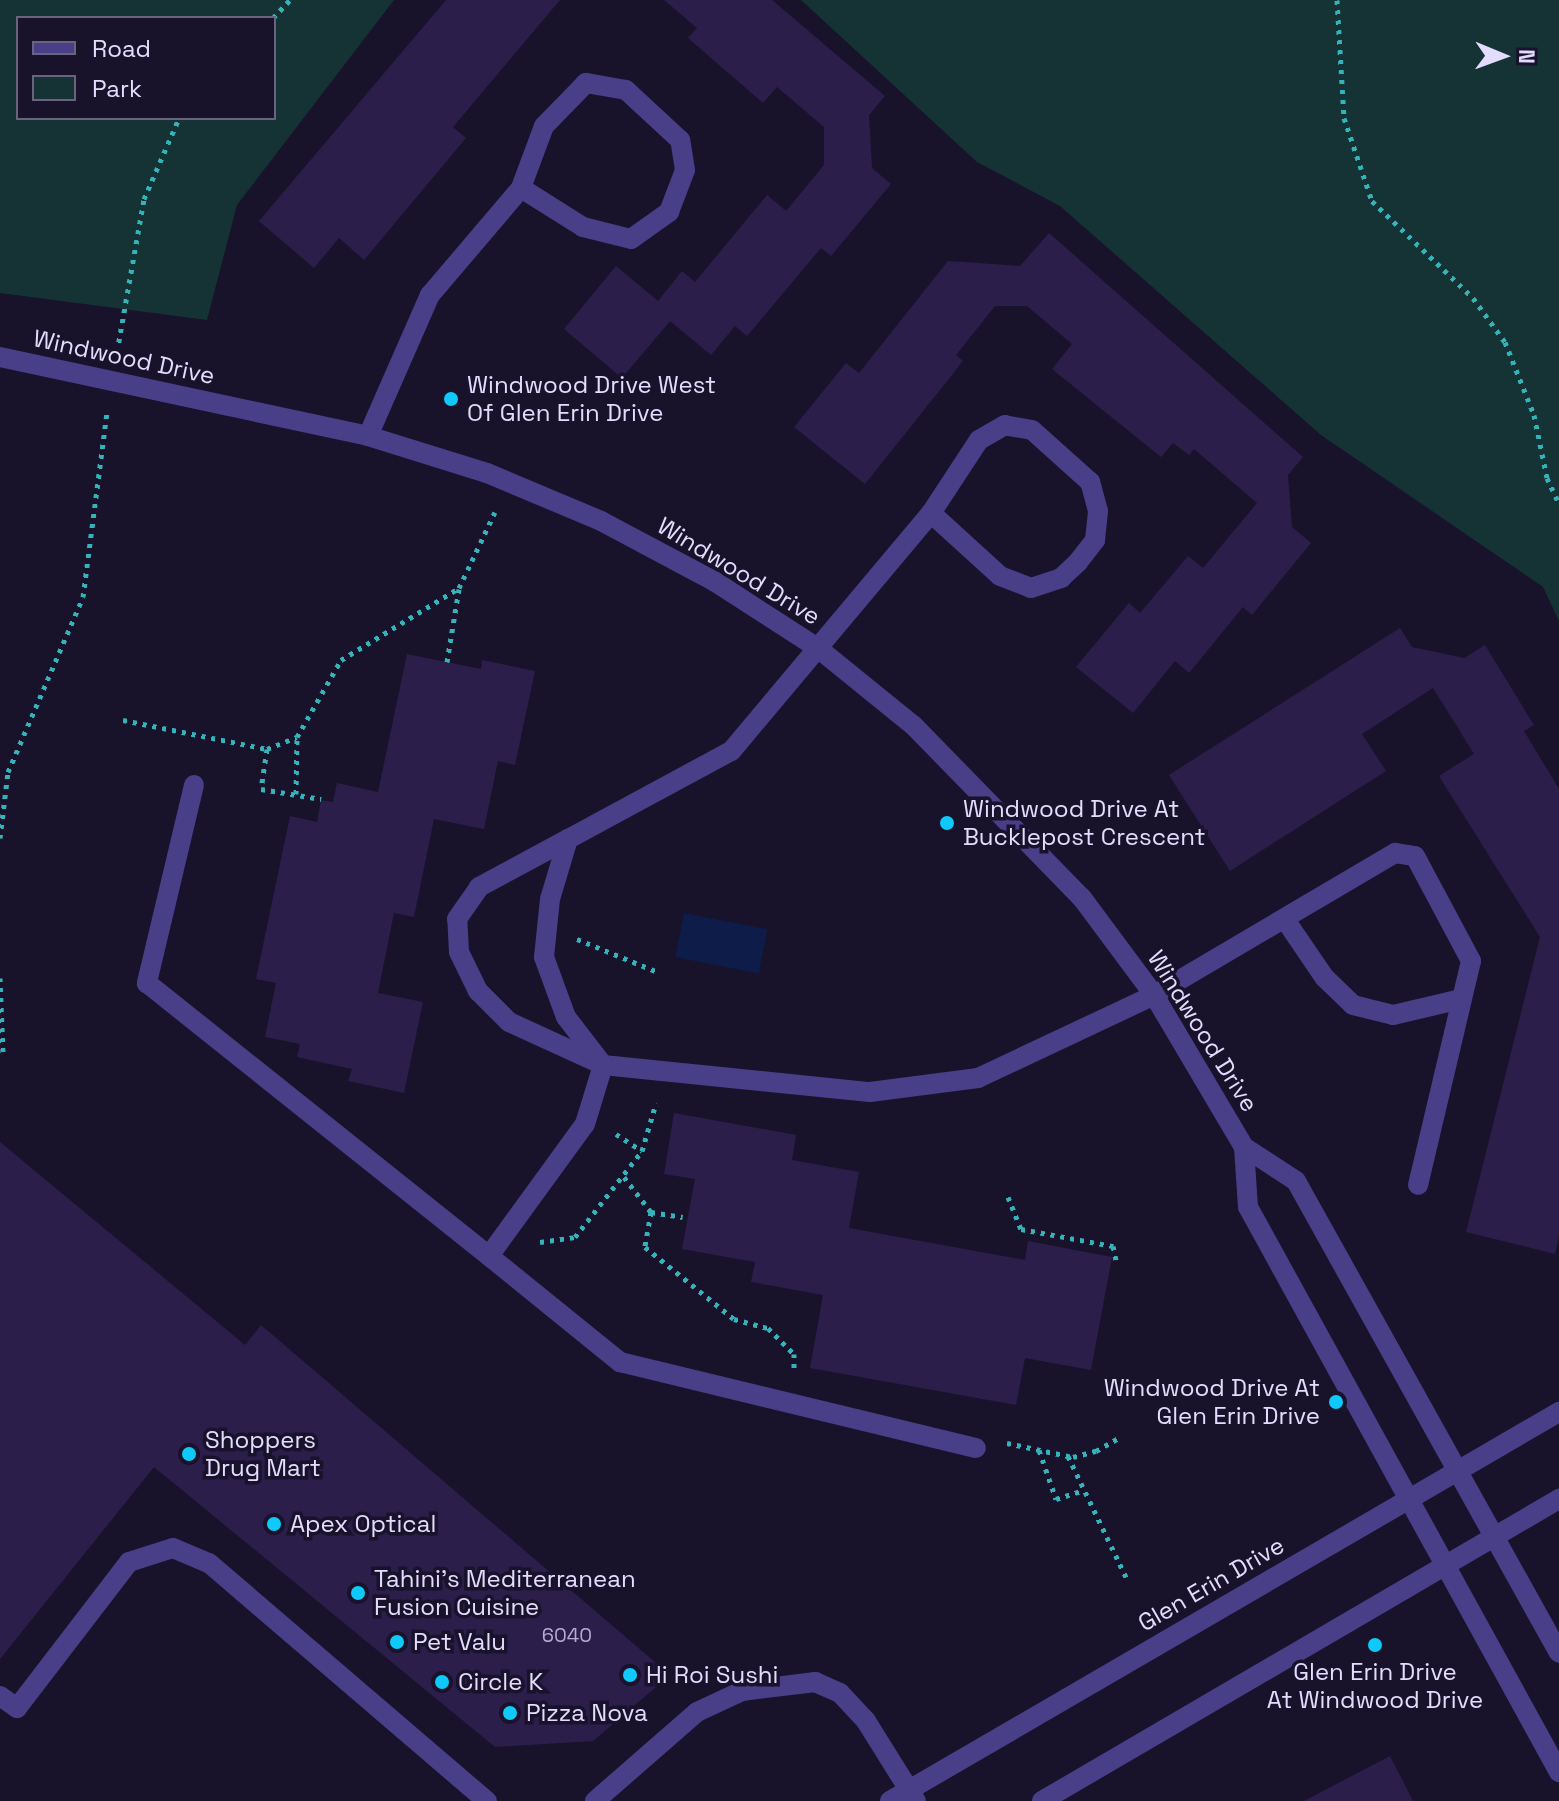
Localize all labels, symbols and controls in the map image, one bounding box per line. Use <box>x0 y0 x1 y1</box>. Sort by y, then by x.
legend <box>16 16 276 120</box>
north arrow <box>1463 16 1543 96</box>
text: Road <box>92 33 151 64</box>
text: N <box>1513 49 1541 64</box>
text: Park <box>92 73 142 104</box>
street label: Windwood Drive <box>31 324 217 390</box>
place label: Windwood Drive West Of Glen Erin Drive <box>467 371 716 427</box>
marker: Windwood Drive West Of Glen Erin Drive <box>442 390 460 408</box>
street label: Windwood Drive <box>652 511 826 631</box>
place label: Windwood Drive At Bucklepost Crescent <box>963 795 1206 851</box>
marker: Windwood Drive At Bucklepost Crescent <box>938 814 956 832</box>
street label: Windwood Drive <box>1142 945 1264 1117</box>
place label: Windwood Drive At Glen Erin Drive <box>1103 1374 1320 1430</box>
marker: Windwood Drive At Glen Erin Drive <box>1327 1393 1345 1411</box>
place label: Shoppers Drug Mart <box>205 1426 321 1482</box>
marker: Shoppers Drug Mart <box>180 1445 198 1463</box>
place label: Apex Optical <box>290 1510 436 1538</box>
marker: Apex Optical <box>265 1515 283 1533</box>
street label: Glen Erin Drive <box>1133 1531 1289 1637</box>
place label: Tahini’s Mediterranean Fusion Cuisine <box>374 1565 636 1621</box>
marker: Tahini’s Mediterranean Fusion Cuisine <box>349 1584 367 1602</box>
house number: 6040 <box>542 1623 592 1647</box>
place label: Pet Valu <box>413 1628 506 1656</box>
marker: Pet Valu <box>388 1633 406 1651</box>
marker: Glen Erin Drive At Windwood Drive <box>1366 1636 1384 1654</box>
place label: Glen Erin Drive At Windwood Drive <box>1267 1658 1483 1714</box>
place label: Hi Roi Sushi <box>646 1661 778 1689</box>
marker: Hi Roi Sushi <box>621 1666 639 1684</box>
place label: Circle K <box>458 1668 543 1696</box>
marker: Circle K <box>433 1673 451 1691</box>
place label: Pizza Nova <box>526 1699 648 1727</box>
marker: Pizza Nova <box>501 1704 519 1722</box>

